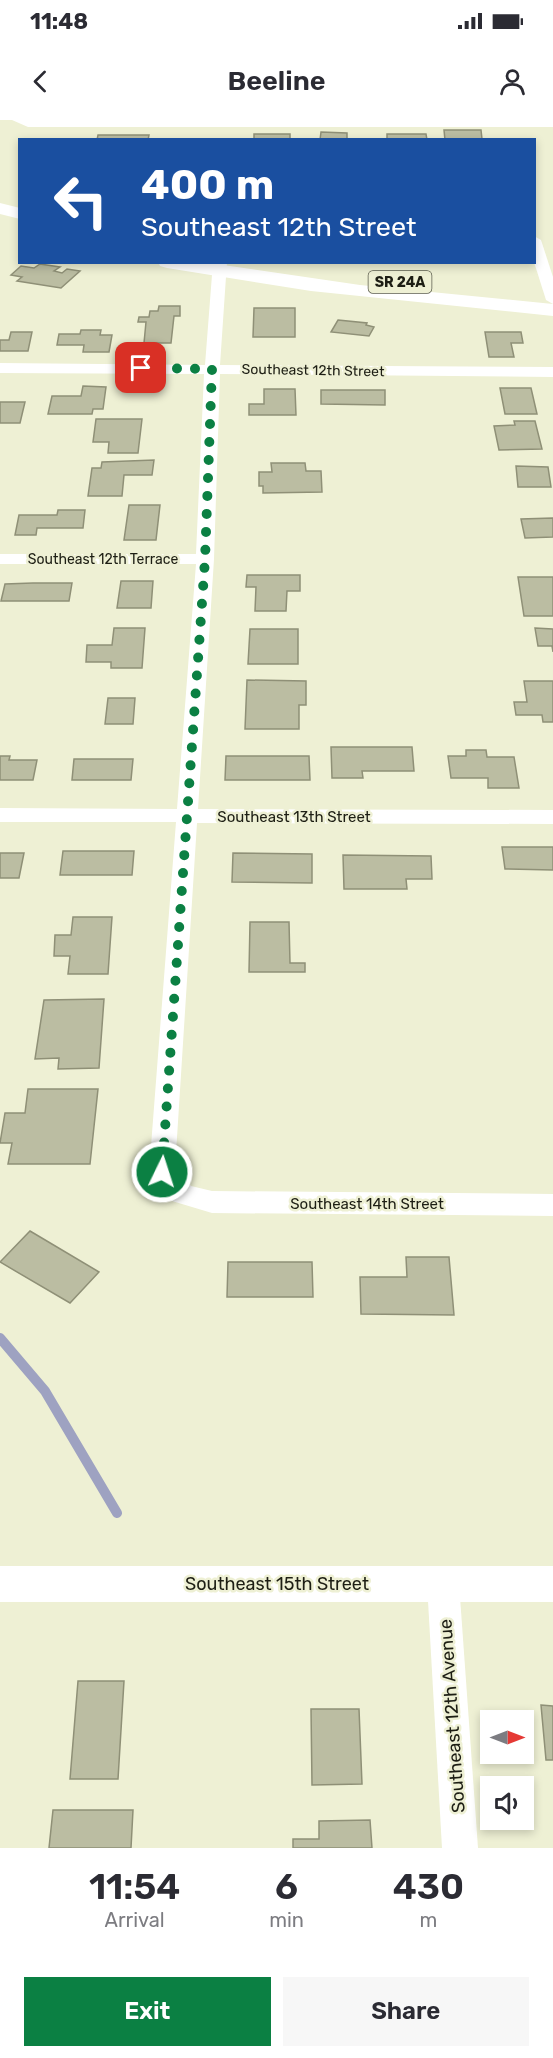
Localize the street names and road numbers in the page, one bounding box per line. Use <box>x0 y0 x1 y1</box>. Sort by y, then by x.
road number: SR 24A <box>368 271 432 293</box>
street label: Southeast 12th Street <box>241 361 385 380</box>
street label: Southeast 12th Terrace <box>28 551 178 568</box>
street label: Southeast 13th Street <box>217 808 371 826</box>
street label: Southeast 14th Street <box>290 1195 444 1213</box>
street label: Southeast 15th Street <box>185 1573 369 1595</box>
street label: Southeast 12th Avenue <box>434 1618 470 1814</box>

